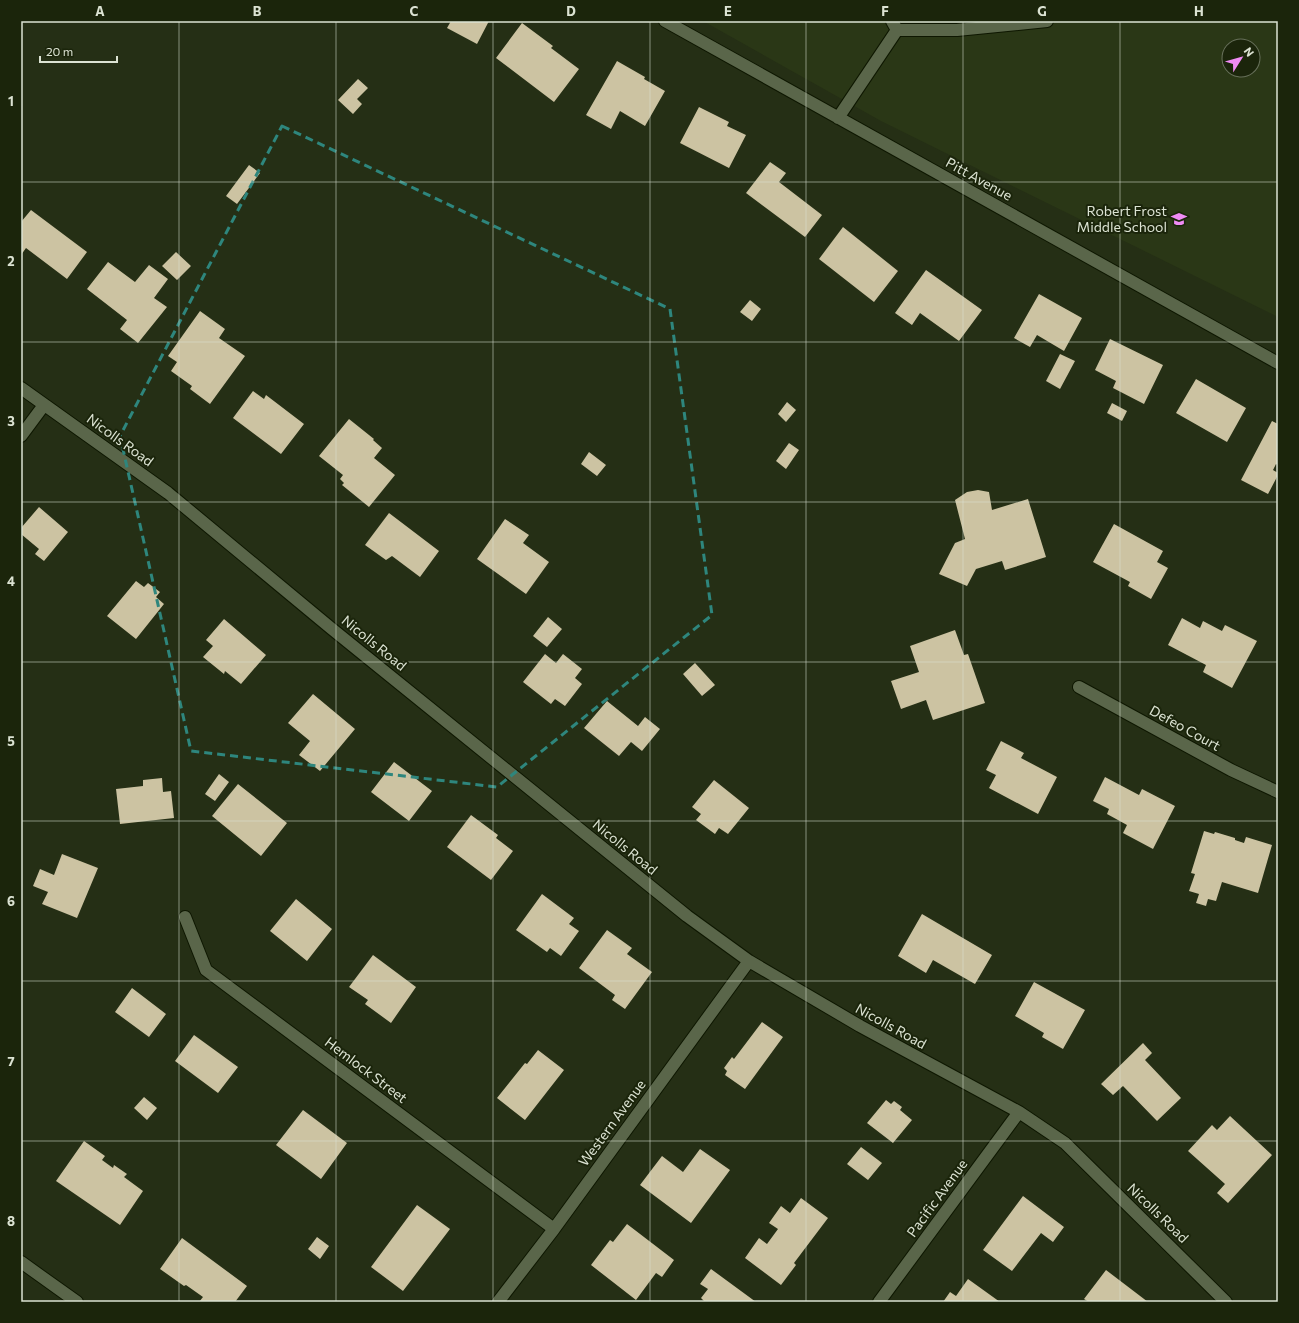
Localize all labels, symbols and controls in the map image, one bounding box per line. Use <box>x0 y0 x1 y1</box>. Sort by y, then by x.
text: A <box>95 3 105 19</box>
text: B <box>253 3 262 19</box>
text: C <box>410 3 419 19</box>
text: D <box>566 3 576 19</box>
text: E <box>724 3 732 19</box>
text: F <box>881 3 889 19</box>
text: G <box>1037 3 1047 19</box>
text: H <box>1194 3 1204 19</box>
scale bar <box>40 38 117 64</box>
north arrow <box>1221 38 1261 78</box>
text: 20 m <box>46 44 73 58</box>
text: N <box>1242 44 1257 59</box>
text: 1 <box>8 93 14 109</box>
street label: Pitt Avenue <box>943 153 1015 204</box>
place label: Robert Frost Middle School <box>1077 202 1167 235</box>
school or university icon: Robert Frost Middle School <box>1170 210 1188 228</box>
text: 2 <box>7 253 15 269</box>
street label: Nicolls Road <box>84 410 157 469</box>
text: 3 <box>7 413 15 429</box>
text: 4 <box>7 573 15 589</box>
street label: Nicolls Road <box>339 611 410 674</box>
street label: Defeo Court <box>1147 701 1224 754</box>
text: 5 <box>7 733 15 749</box>
street label: Nicolls Road <box>590 815 661 878</box>
text: 6 <box>7 893 15 909</box>
street label: Nicolls Road <box>853 999 930 1052</box>
street label: Hemlock Street <box>322 1033 411 1106</box>
text: 7 <box>7 1053 15 1069</box>
street label: Western Avenue <box>574 1076 649 1169</box>
street label: Pacific Avenue <box>903 1155 971 1240</box>
street label: Nicolls Road <box>1124 1179 1192 1246</box>
text: 8 <box>7 1213 15 1229</box>

